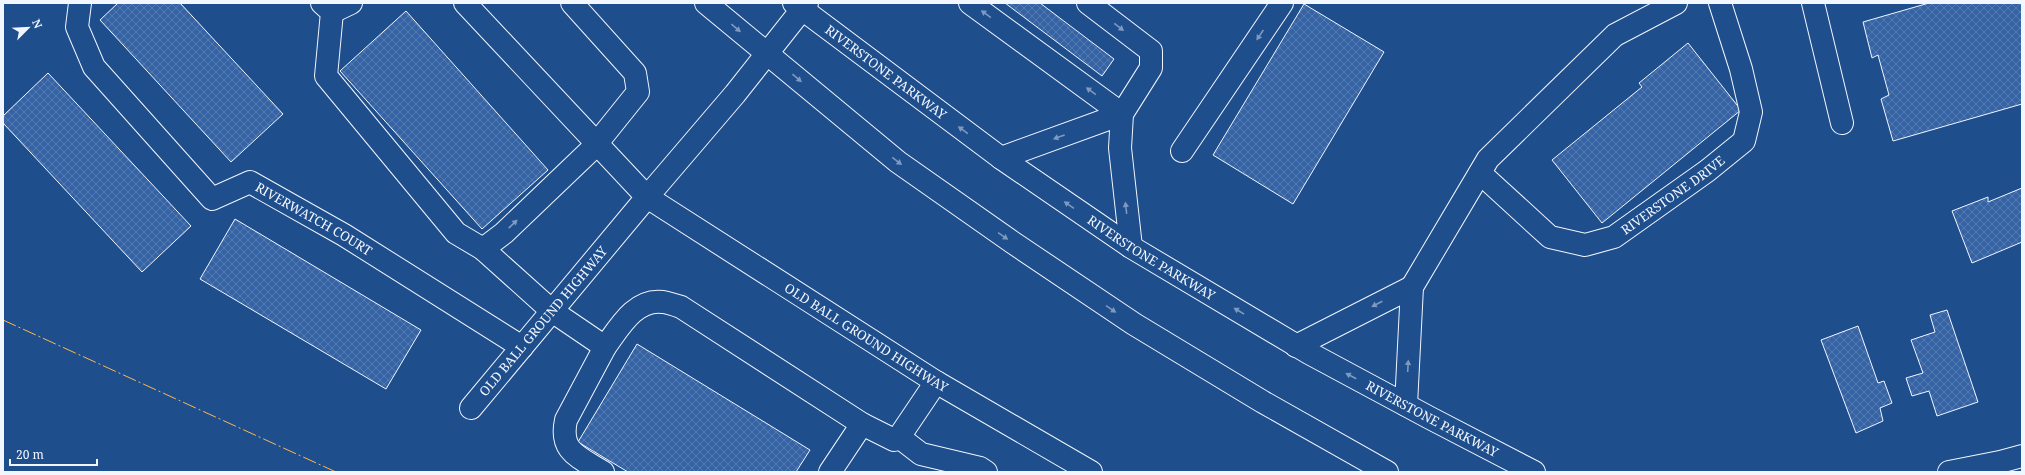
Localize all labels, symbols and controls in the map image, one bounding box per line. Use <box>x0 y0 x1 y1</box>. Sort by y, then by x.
north arrow <box>8 8 48 48</box>
one-way arrow <box>980 10 991 18</box>
text: N <box>29 17 46 31</box>
street label: RIVERSTONE PARKWAY <box>822 21 951 124</box>
one-way arrow <box>1114 22 1125 31</box>
one-way arrow <box>731 23 742 32</box>
one-way arrow <box>1256 30 1264 41</box>
one-way arrow <box>791 74 802 83</box>
one-way arrow <box>1085 87 1096 95</box>
one-way arrow <box>958 126 968 134</box>
one-way arrow <box>1053 134 1065 140</box>
street label: RIVERSTONE DRIVE <box>1617 151 1728 238</box>
one-way arrow <box>892 157 903 165</box>
street label: RIVERWATCH COURT <box>252 178 376 260</box>
one-way arrow <box>1064 201 1074 209</box>
one-way arrow <box>1123 202 1129 214</box>
street label: RIVERSTONE PARKWAY <box>1084 211 1219 305</box>
one-way arrow <box>508 219 518 229</box>
one-way arrow <box>998 232 1008 240</box>
street label: OLD BALL GROUND HIGHWAY <box>475 242 612 400</box>
street label: OLD BALL GROUND HIGHWAY <box>781 278 952 397</box>
one-way arrow <box>1371 301 1383 308</box>
one-way arrow <box>1106 305 1116 313</box>
one-way arrow <box>1233 307 1245 314</box>
one-way arrow <box>1404 360 1411 372</box>
one-way arrow <box>1345 372 1357 379</box>
street label: RIVERSTONE PARKWAY <box>1363 376 1502 461</box>
scale bar <box>10 441 97 467</box>
text: 20 m <box>16 446 44 463</box>

